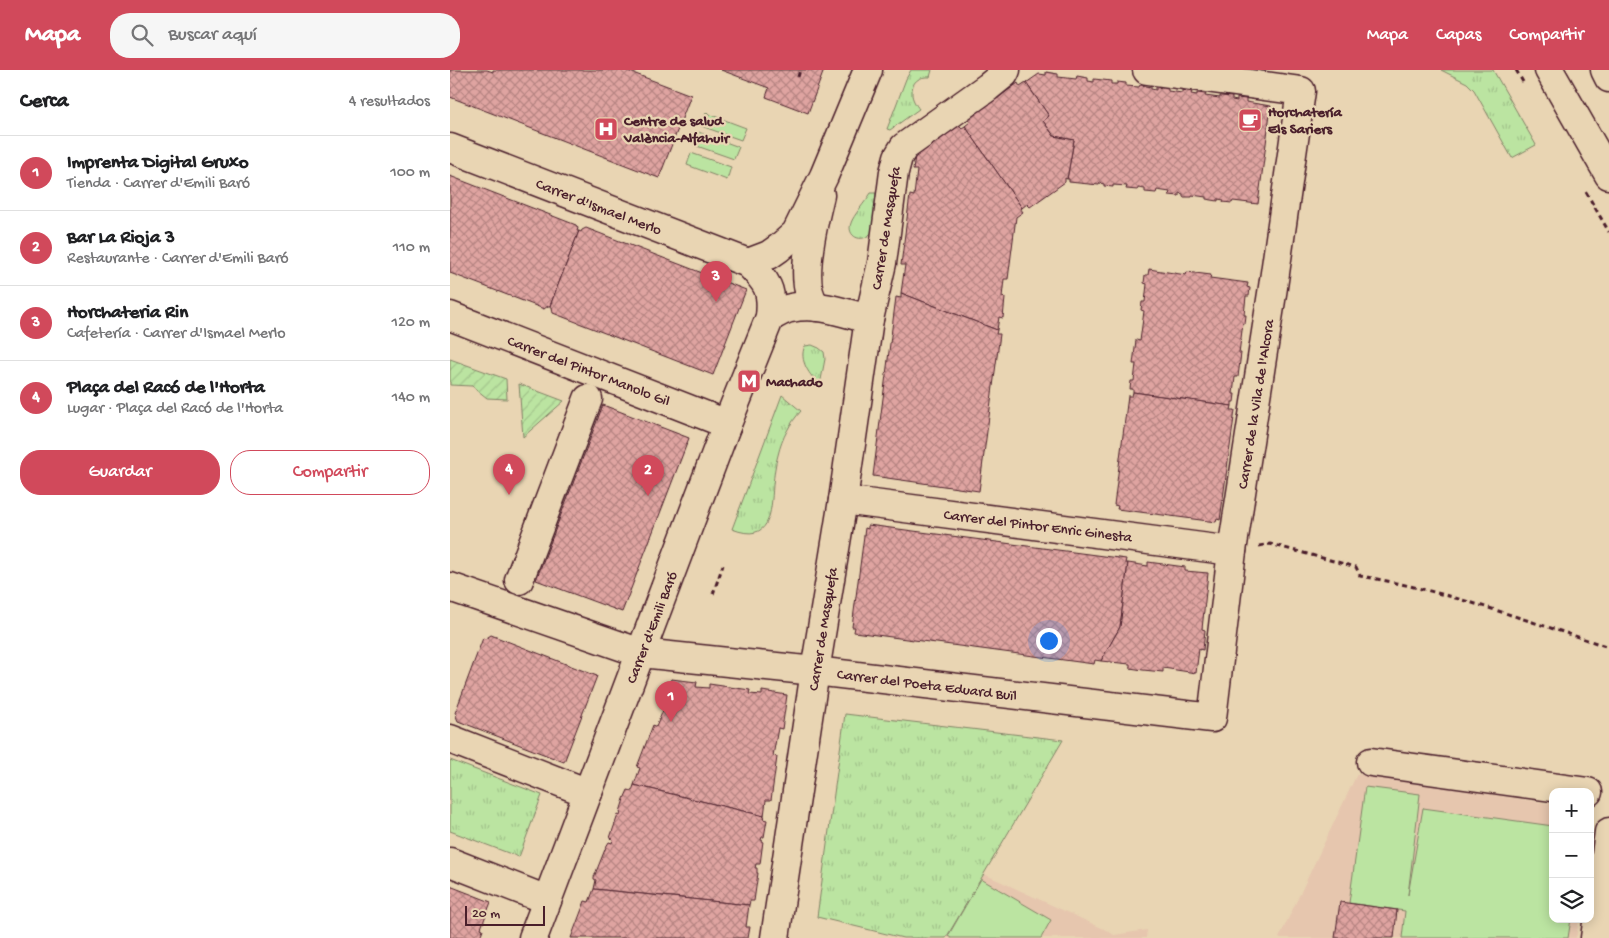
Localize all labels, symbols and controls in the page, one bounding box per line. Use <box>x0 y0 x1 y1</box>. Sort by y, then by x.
search box <box>110 13 460 58</box>
text: Mapa <box>25 21 80 50</box>
icon: search <box>128 21 156 49</box>
text: Buscar aquí <box>168 24 257 47</box>
text: Mapa <box>1367 25 1408 46</box>
text: Capas <box>1436 25 1481 46</box>
text: Compartir <box>1509 25 1584 46</box>
text: Cerca <box>20 90 68 115</box>
text: 4 resultados <box>349 93 430 112</box>
place label: Horchatería Els Sariers <box>1268 104 1343 139</box>
cafe icon: Horchatería Els Sariers <box>1237 107 1263 133</box>
place label: Centre de salud València-Alfahuir <box>623 113 731 148</box>
hospital icon: Centre de salud València-Alfahuir <box>593 116 619 142</box>
text: Imprenta Digital Gruxo <box>67 152 249 175</box>
text: 1 <box>33 164 39 183</box>
text: 100 m <box>390 164 430 183</box>
street label: Carrer de Masquefa <box>868 165 906 291</box>
text: Tienda · Carrer d'Emili Baró <box>67 175 250 194</box>
street label: Carrer d'Ismael Merlo <box>533 176 664 240</box>
text: Bar La Rioja 3 <box>67 227 175 250</box>
text: 2 <box>32 239 40 258</box>
text: 110 m <box>393 239 430 258</box>
text: Restaurante · Carrer d'Emili Baró <box>67 250 289 269</box>
pin: 3 <box>700 261 732 302</box>
text: Horchateria Rin <box>67 302 188 325</box>
text: 3 <box>32 314 40 333</box>
text: 120 m <box>391 314 430 333</box>
street label: Carrer de la Vila de l'Alcora <box>1235 318 1279 490</box>
text: Cafetería · Carrer d'Ismael Merlo <box>67 325 286 344</box>
street label: Carrer del Pintor Manolo Gil <box>504 332 672 411</box>
metro station icon: Machado <box>736 368 762 394</box>
place label: Machado <box>766 374 823 392</box>
text: Plaça del Racó de l'Horta <box>67 377 265 400</box>
text: 4 <box>32 389 40 408</box>
text: 140 m <box>392 389 430 408</box>
text: Lugar · Plaça del Racó de l'Horta <box>67 400 283 419</box>
button: Guardar <box>20 450 220 495</box>
button: Compartir <box>230 450 430 495</box>
pin: 4 <box>493 454 525 495</box>
pin: 2 <box>632 455 664 496</box>
street label: Carrer del Pintor Enric Ginesta <box>942 506 1134 548</box>
street label: Carrer de Masquefa <box>805 566 843 692</box>
street label: Carrer d'Emili Baró <box>623 569 683 686</box>
your location <box>1036 628 1062 654</box>
street label: Carrer del Poeta Eduard Buïl <box>836 666 1018 706</box>
pin: 1 <box>655 681 687 722</box>
map controls <box>1549 788 1594 923</box>
button: + <box>1549 788 1594 833</box>
button: − <box>1549 833 1594 878</box>
button: layers <box>1549 878 1594 923</box>
scale bar <box>465 903 545 926</box>
text: 20 m <box>472 906 500 923</box>

